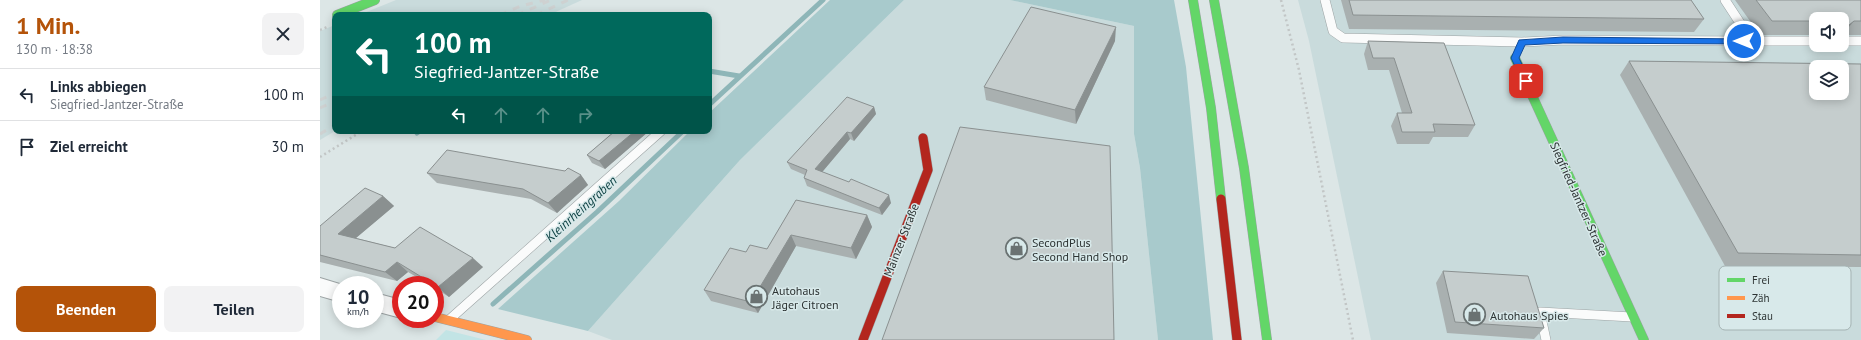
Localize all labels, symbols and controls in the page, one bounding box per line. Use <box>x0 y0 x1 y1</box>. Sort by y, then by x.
text: 1 Min. <box>16 10 80 41</box>
map controls <box>1809 12 1849 100</box>
button: sound <box>1809 12 1849 52</box>
button: close <box>262 13 304 55</box>
position arrow <box>1723 20 1765 62</box>
text: 100 m <box>414 24 491 61</box>
icon: left <box>348 28 400 80</box>
text: 130 m · 18:38 <box>16 41 93 58</box>
text: Siegfried-Jantzer-Straße <box>414 60 599 83</box>
button: layers <box>1809 60 1849 100</box>
pin <box>1509 64 1543 98</box>
icon: arrive <box>1515 70 1537 92</box>
text: Links abbiegen <box>50 77 146 96</box>
icon: left <box>16 84 38 106</box>
text: 100 m <box>263 85 304 104</box>
text: Siegfried-Jantzer-Straße <box>50 96 184 113</box>
icon: left <box>448 104 470 126</box>
icon: ahead <box>490 104 512 126</box>
icon: ahead <box>532 104 554 126</box>
icon: right <box>574 104 596 126</box>
icon: arrive <box>16 136 38 158</box>
text: Ziel erreicht <box>50 137 128 156</box>
text: 30 m <box>271 137 304 156</box>
street label: Siegfried-Jantzer-Straße <box>1547 140 1611 258</box>
water label: Kleinrheingraben <box>541 172 621 246</box>
street label: Mainzer Straße <box>880 201 922 279</box>
place label: SecondPlus Second Hand Shop <box>1032 235 1128 264</box>
shop icon: SecondPlus Second Hand Shop <box>1004 236 1030 262</box>
legend <box>1719 266 1851 330</box>
text: Frei <box>1752 273 1770 287</box>
speed limit sign: 20 <box>392 276 444 328</box>
place label: Autohaus Jäger Citroen <box>771 283 839 312</box>
text: 10 <box>347 284 369 310</box>
shop icon: Autohaus Jäger Citroen <box>744 284 770 310</box>
button: Beenden <box>16 286 156 332</box>
button: Teilen <box>164 286 304 332</box>
text: Zäh <box>1752 291 1769 305</box>
shop icon: Autohaus Spies <box>1461 302 1487 328</box>
text: km/h <box>347 305 369 318</box>
place label: Autohaus Spies <box>1490 308 1568 323</box>
text: Stau <box>1752 309 1773 323</box>

